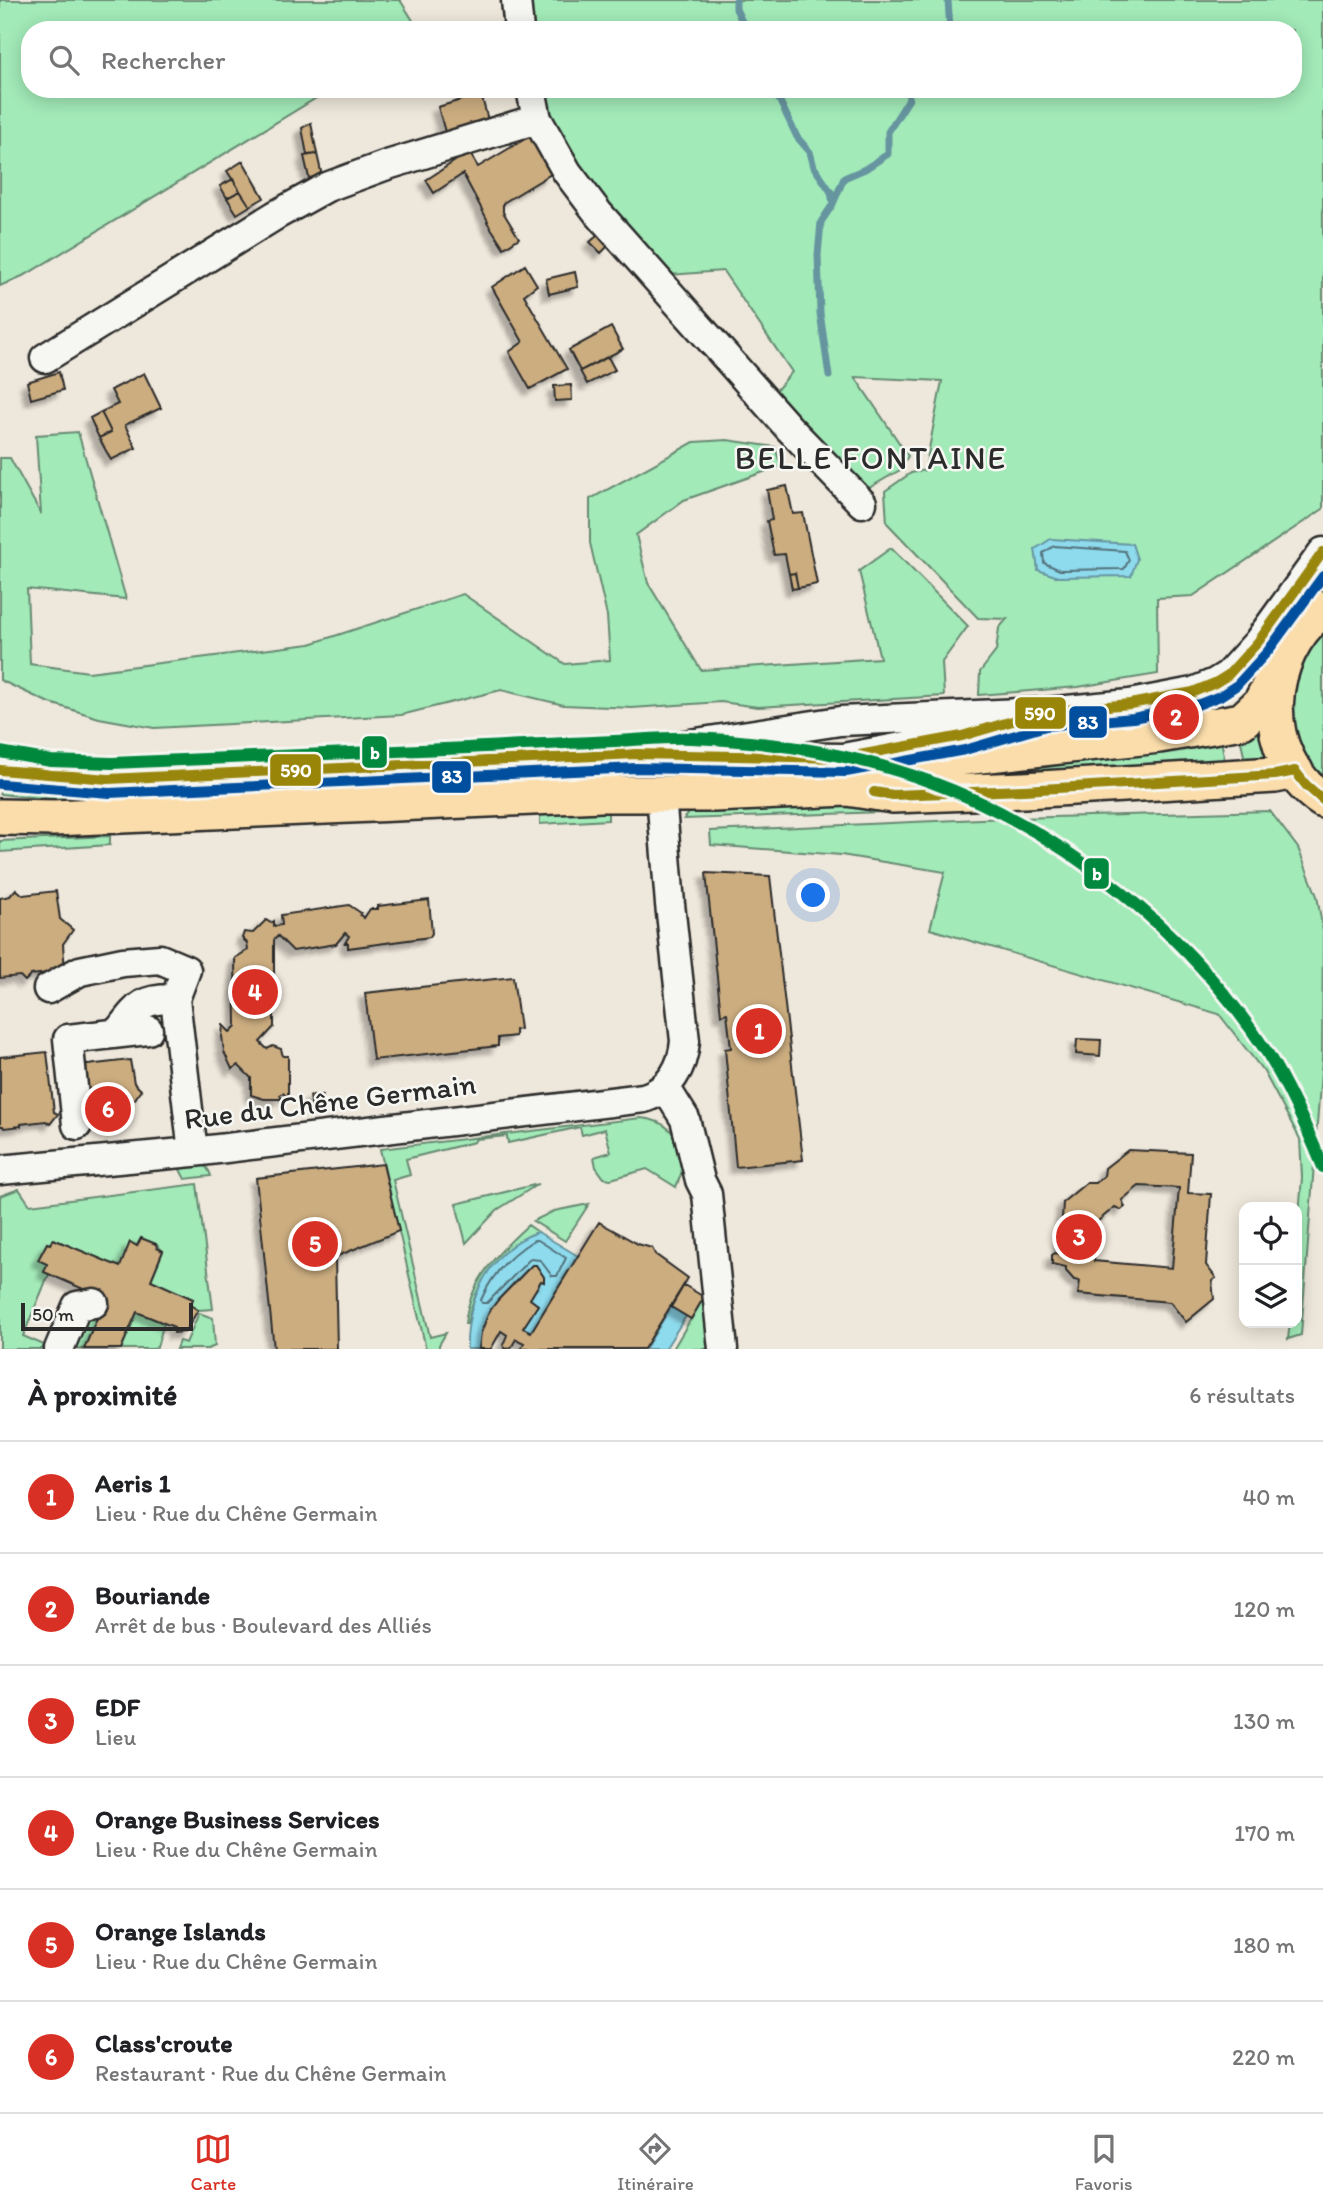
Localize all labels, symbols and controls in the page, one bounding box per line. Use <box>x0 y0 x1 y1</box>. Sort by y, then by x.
search box <box>21 21 1302 98</box>
icon: search <box>45 41 83 79</box>
text: Rechercher <box>101 44 225 76</box>
district label: BELLE FONTAINE <box>735 439 1007 477</box>
pin: 2 <box>1153 691 1199 743</box>
line badge: 590 <box>1014 696 1067 730</box>
text: 590 <box>1024 702 1056 725</box>
line badge: 83 <box>1068 705 1108 739</box>
text: 83 <box>1078 711 1098 734</box>
line badge: b <box>361 735 388 769</box>
text: b <box>370 741 380 764</box>
line badge: 590 <box>269 753 322 787</box>
text: 590 <box>280 759 312 782</box>
line badge: 83 <box>431 760 472 794</box>
text: 83 <box>442 765 462 788</box>
line badge: b <box>1083 857 1110 890</box>
text: b <box>1092 862 1102 885</box>
your location <box>796 878 830 912</box>
pin: 4 <box>232 966 278 1018</box>
pin: 1 <box>736 1005 782 1057</box>
street label: Rue du Chêne Germain <box>182 1065 478 1137</box>
pin: 6 <box>85 1083 131 1135</box>
map controls <box>1239 1202 1302 1328</box>
button: locate <box>1239 1202 1302 1265</box>
pin: 3 <box>1056 1211 1102 1263</box>
pin: 5 <box>292 1218 338 1270</box>
button: layers <box>1239 1265 1302 1328</box>
scale bar <box>21 1300 192 1332</box>
text: 50 m <box>32 1303 74 1326</box>
text: À proximité <box>28 1376 177 1413</box>
text: 6 résultats <box>1189 1381 1295 1409</box>
text: Aeris 1 <box>95 1467 171 1499</box>
text: 1 <box>46 1483 56 1511</box>
text: 40 m <box>1242 1483 1295 1511</box>
text: Lieu · Rue du Chêne Germain <box>95 1499 377 1527</box>
text: Bouriande <box>95 1579 210 1611</box>
text: 2 <box>45 1595 57 1623</box>
text: 120 m <box>1234 1595 1295 1623</box>
text: Arrêt de bus · Boulevard des Alliés <box>95 1611 432 1639</box>
text: EDF <box>95 1691 140 1723</box>
text: 3 <box>45 1707 57 1735</box>
text: 130 m <box>1233 1707 1295 1735</box>
text: Lieu <box>95 1723 136 1751</box>
text: Orange Business Services <box>95 1803 380 1835</box>
text: 4 <box>44 1819 58 1847</box>
text: 170 m <box>1234 1819 1295 1847</box>
text: Lieu · Rue du Chêne Germain <box>95 1835 377 1863</box>
text: Orange Islands <box>95 1915 266 1947</box>
text: 5 <box>45 1931 57 1959</box>
text: 180 m <box>1233 1931 1295 1959</box>
text: Lieu · Rue du Chêne Germain <box>95 1947 377 1975</box>
text: Class'croute <box>95 2027 233 2059</box>
text: 6 <box>45 2043 57 2071</box>
text: 220 m <box>1232 2043 1295 2071</box>
text: Restaurant · Rue du Chêne Germain <box>95 2059 447 2087</box>
tab: Carte <box>190 2130 236 2195</box>
tab: Itinéraire <box>617 2130 694 2195</box>
tab: Favoris <box>1075 2130 1133 2195</box>

